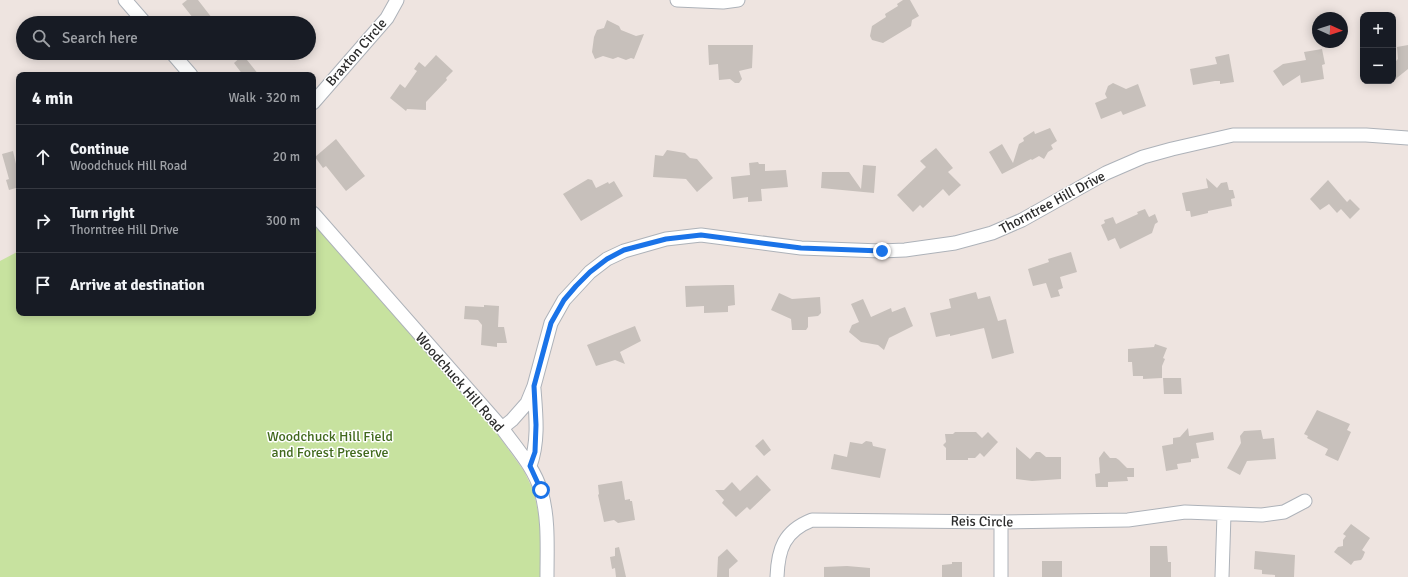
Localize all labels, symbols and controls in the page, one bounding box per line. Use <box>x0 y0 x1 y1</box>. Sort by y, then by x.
north arrow <box>1312 12 1348 48</box>
map controls <box>1360 12 1396 84</box>
button: + <box>1360 12 1396 48</box>
street label: Braxton Circle <box>322 15 390 90</box>
search box <box>16 16 316 60</box>
icon: search <box>30 27 52 49</box>
text: Search here <box>62 29 138 47</box>
button: − <box>1360 48 1396 84</box>
text: 4 min <box>32 88 73 109</box>
text: Walk · 320 m <box>229 90 300 106</box>
text: Continue <box>70 140 129 158</box>
icon: ahead <box>32 146 54 168</box>
text: 20 m <box>273 149 300 165</box>
text: Woodchuck Hill Road <box>70 158 187 174</box>
street label: Thorntree Hill Drive <box>997 167 1108 237</box>
text: Turn right <box>70 204 135 222</box>
icon: right <box>32 210 54 232</box>
text: 300 m <box>266 213 300 229</box>
text: Thorntree Hill Drive <box>70 222 179 238</box>
route end <box>873 242 891 260</box>
icon: arrive <box>32 274 54 296</box>
text: Arrive at destination <box>70 276 205 294</box>
street label: Woodchuck Hill Road <box>412 329 507 436</box>
park label: Woodchuck Hill Field and Forest Preserve <box>267 428 393 461</box>
route start <box>532 481 550 499</box>
street label: Reis Circle <box>950 512 1014 531</box>

